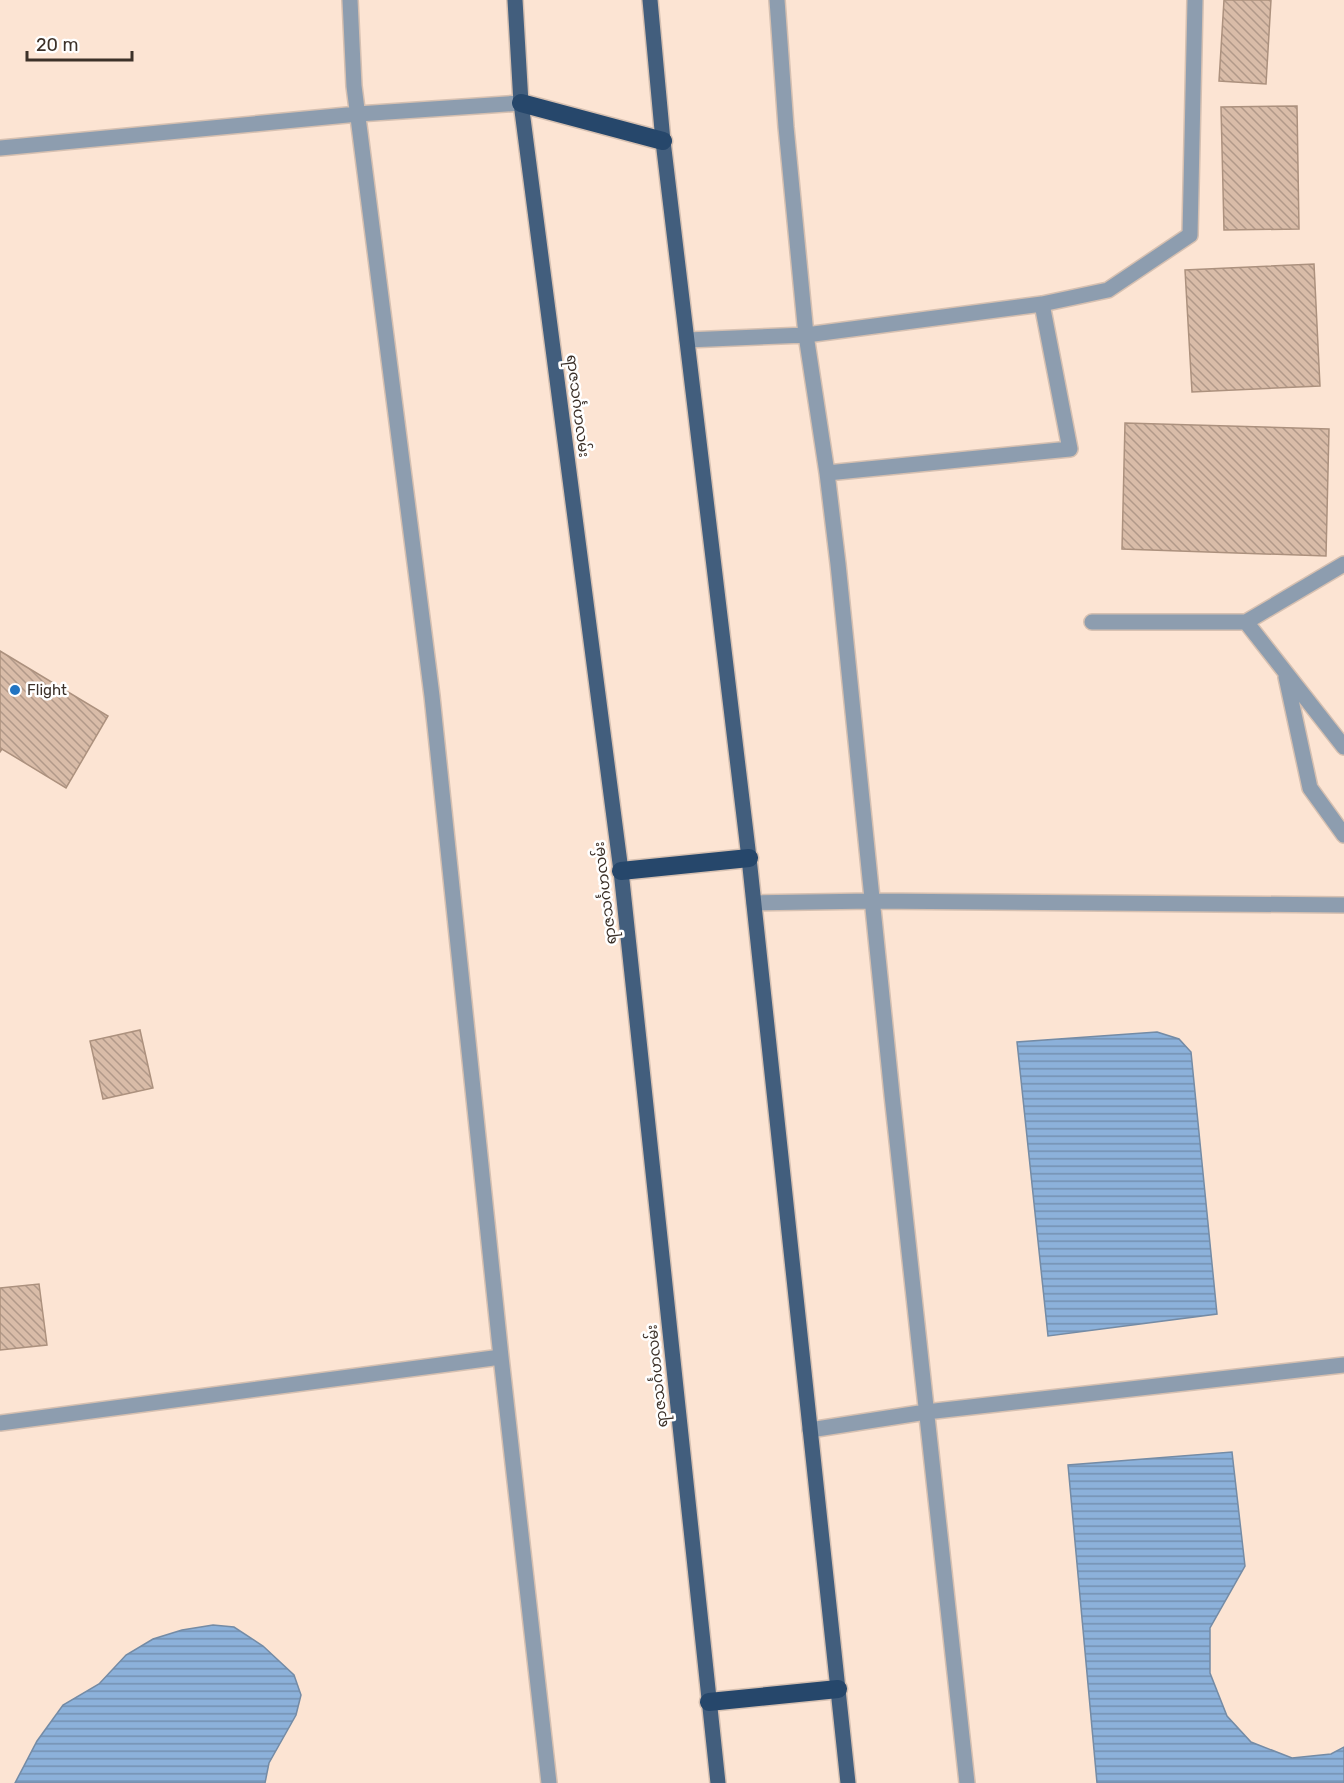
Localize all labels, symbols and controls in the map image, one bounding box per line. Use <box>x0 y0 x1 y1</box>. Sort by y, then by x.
scale bar <box>27 24 132 62</box>
text: 20 m <box>36 34 78 56</box>
street label: ရာဇသင်္ဂဟလမ်း <box>560 353 594 459</box>
place label: Flight <box>27 681 67 699</box>
marker: Flight <box>8 683 22 697</box>
street label: ရာဇသင်္ဂဟလမ်း <box>589 840 623 946</box>
street label: ရာဇသင်္ဂဟလမ်း <box>642 1323 674 1428</box>

